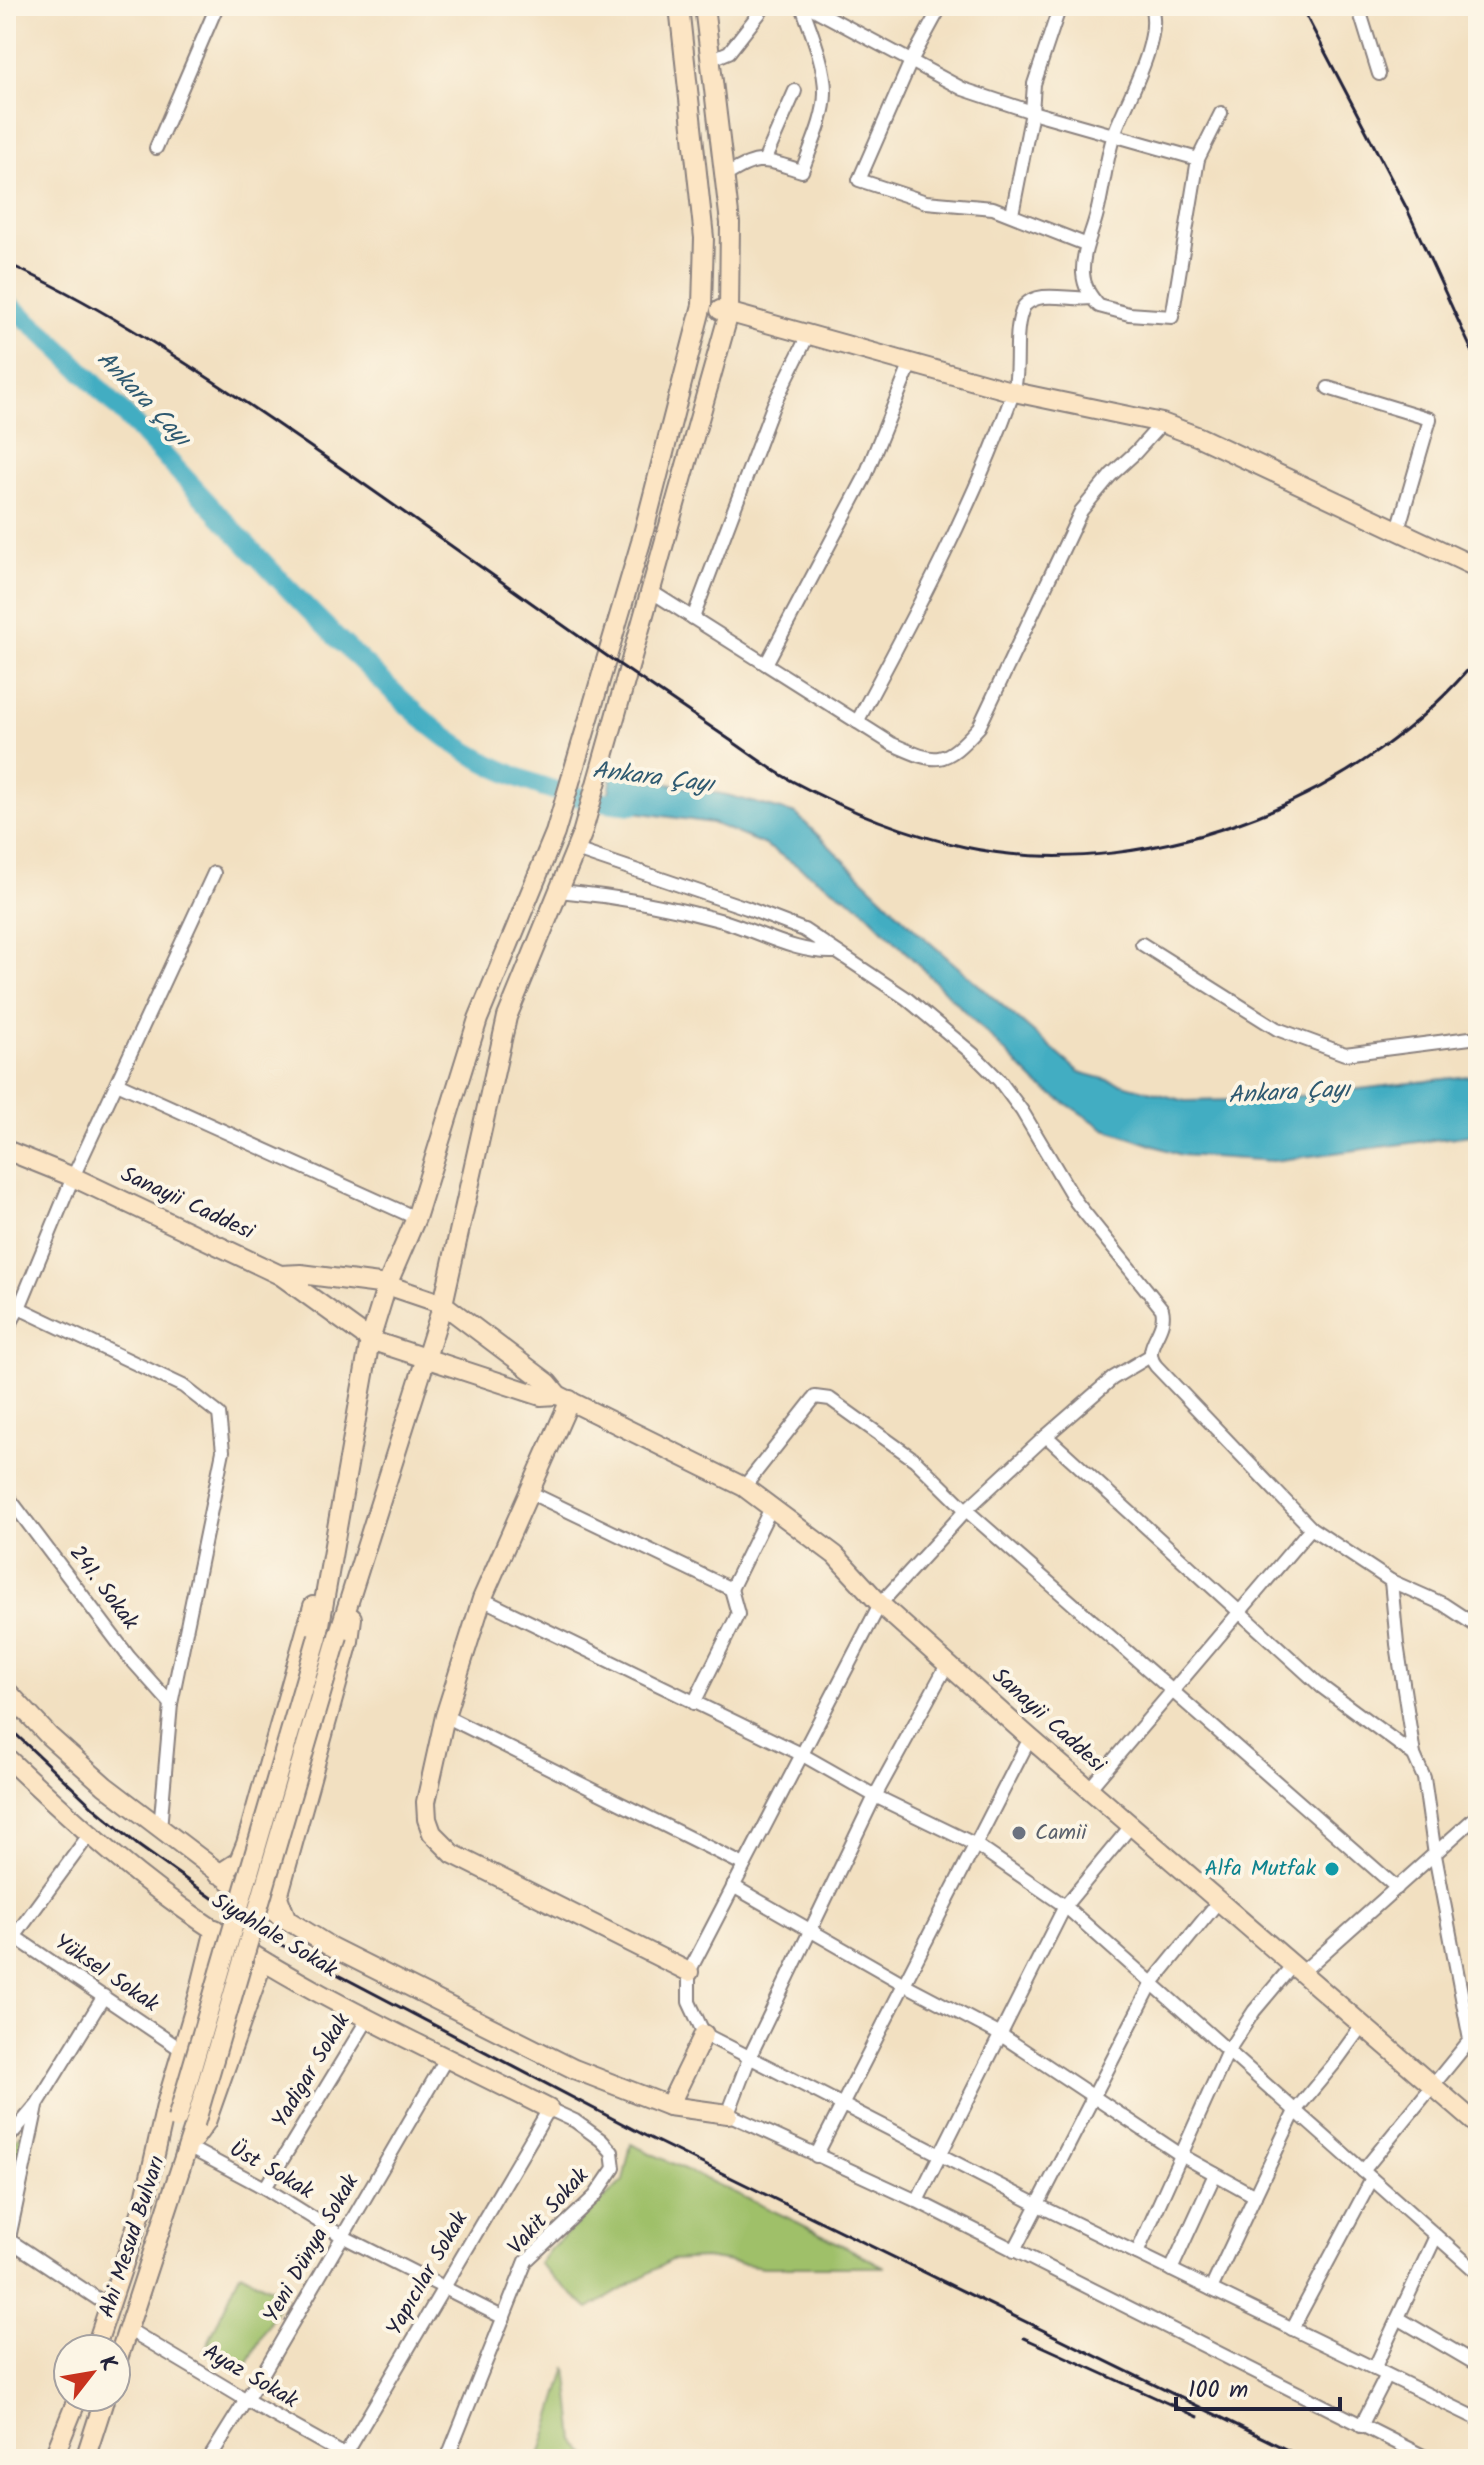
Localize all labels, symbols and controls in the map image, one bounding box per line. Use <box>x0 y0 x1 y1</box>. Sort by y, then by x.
water label: Ankara Çayı <box>87 342 201 458</box>
water label: Ankara Çayı <box>590 751 718 805</box>
water label: Ankara Çayı <box>1227 1070 1353 1116</box>
street label: Sanayii Caddesi <box>115 1158 260 1251</box>
street label: 241. Sokak <box>59 1538 147 1638</box>
street label: Sanayii Caddesi <box>983 1660 1114 1783</box>
place label: Camii <box>1035 1816 1087 1851</box>
marker: Camii <box>1010 1824 1028 1842</box>
place label: Alfa Mutfak <box>1204 1852 1317 1887</box>
marker: Alfa Mutfak <box>1323 1860 1341 1878</box>
street label: Siyahlale Sokak <box>204 1884 344 1988</box>
street label: Yüksel Sokak <box>47 1926 166 2022</box>
street label: Yadigar Sokak <box>264 2006 360 2135</box>
street label: Üst Sokak <box>222 2133 320 2210</box>
street label: Ahi Mesud Bulvarı <box>90 2151 176 2323</box>
street label: Vakit Sokak <box>500 2160 598 2264</box>
street label: Yeni Dünya Sokak <box>255 2167 369 2330</box>
street label: Yapıcılar Sokak <box>378 2204 478 2343</box>
north arrow <box>52 2333 132 2413</box>
street label: Ayaz Sokak <box>196 2336 305 2419</box>
text: K <box>89 2349 125 2379</box>
scale bar <box>1176 2361 1340 2411</box>
text: 100 m <box>1188 2371 1248 2410</box>

